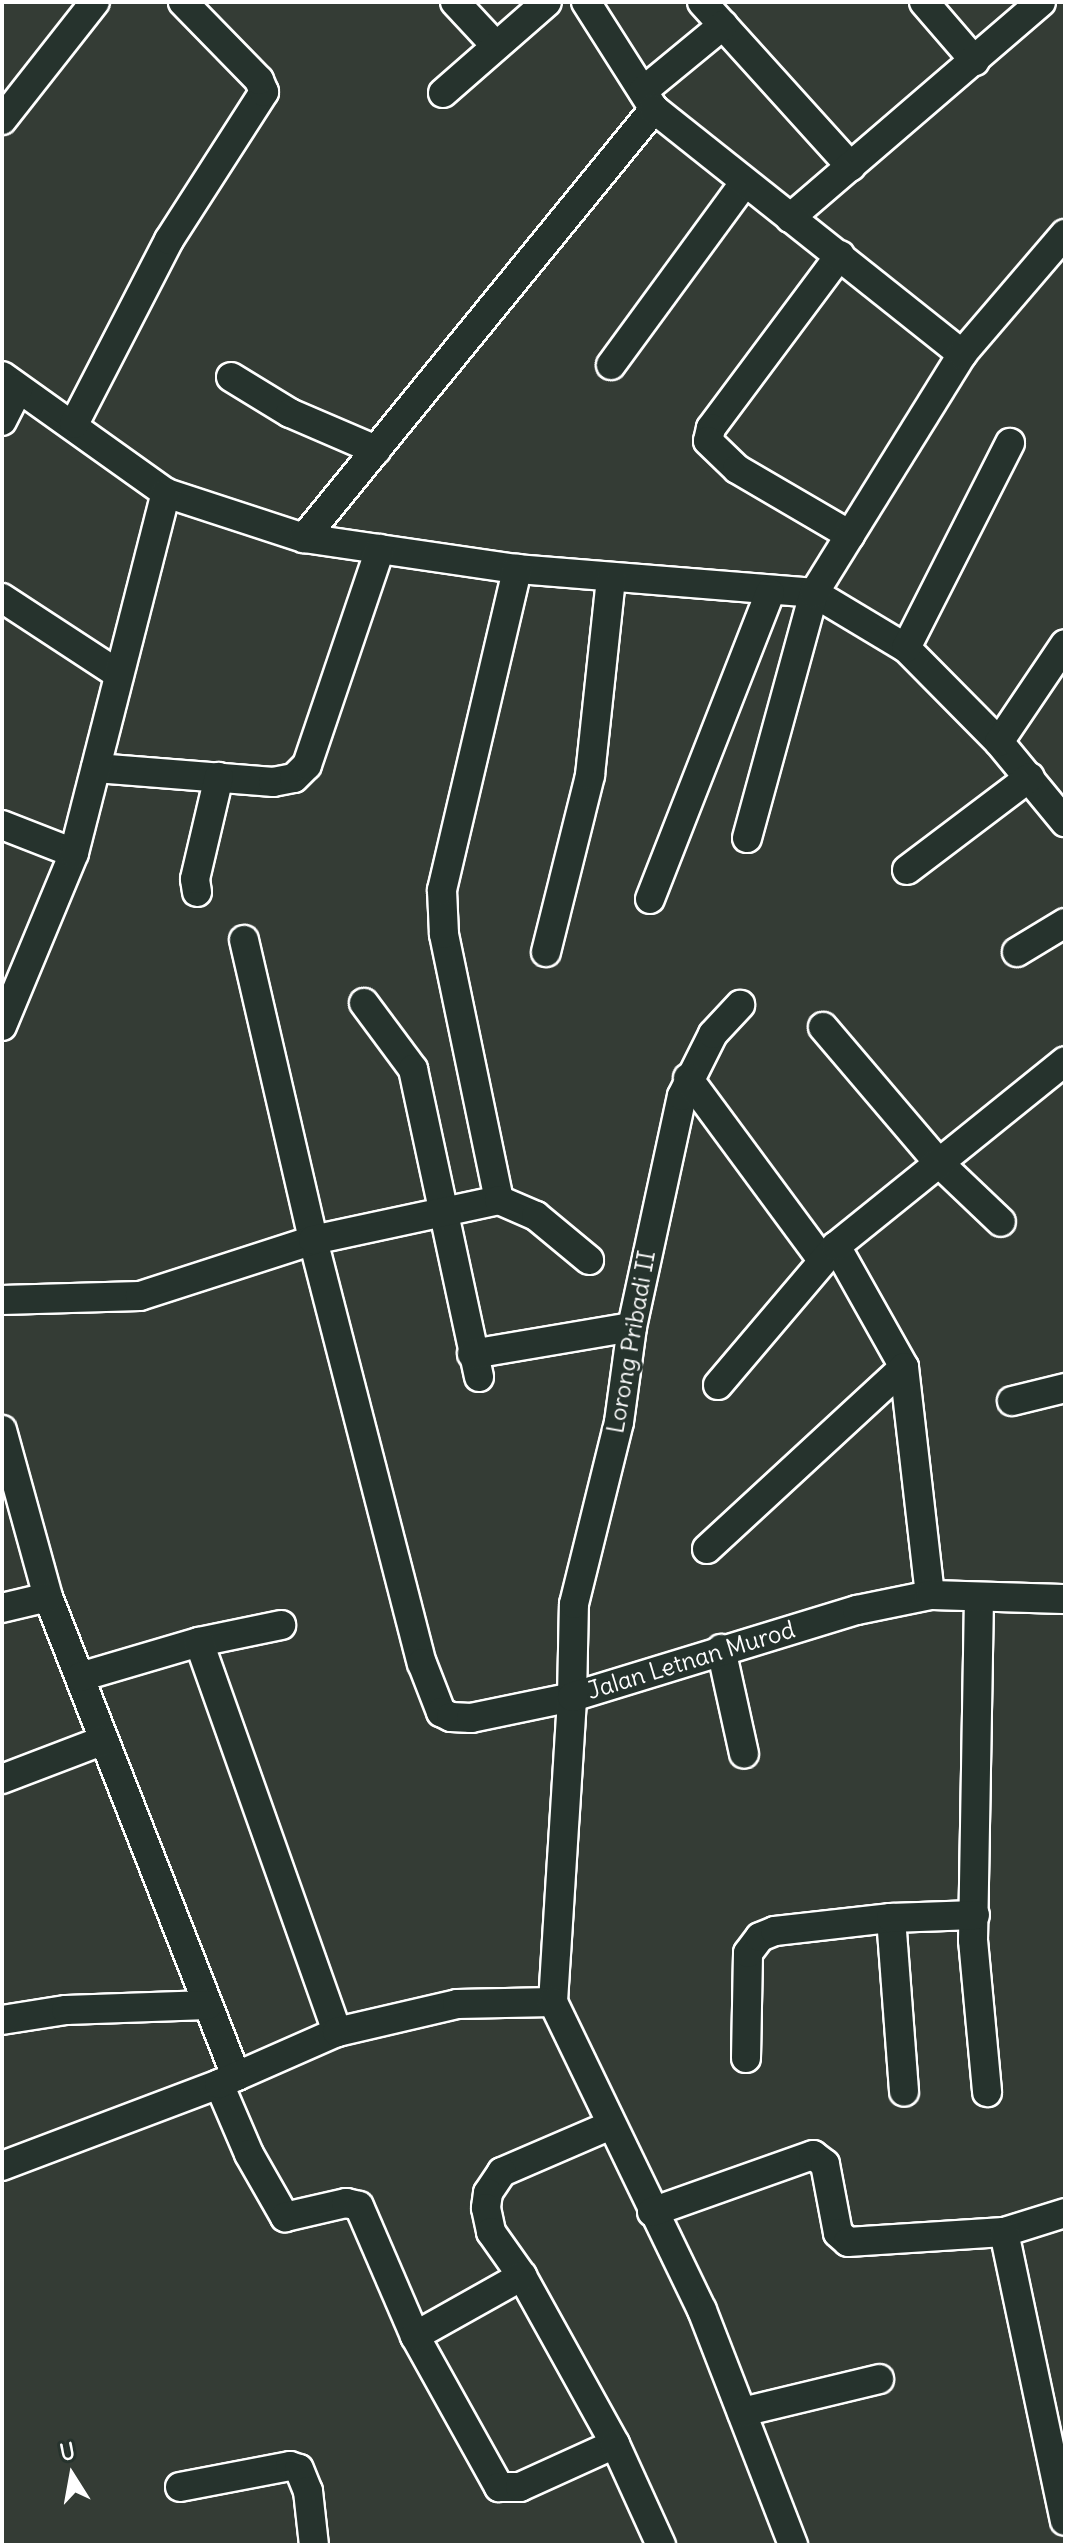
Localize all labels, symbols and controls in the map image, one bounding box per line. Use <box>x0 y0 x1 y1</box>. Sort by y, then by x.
street label: Lorong Pribadi II <box>601 1248 661 1436</box>
street label: Jalan Letnan Murod <box>584 1615 798 1705</box>
north arrow <box>32 2435 112 2515</box>
text: U <box>57 2436 77 2467</box>

